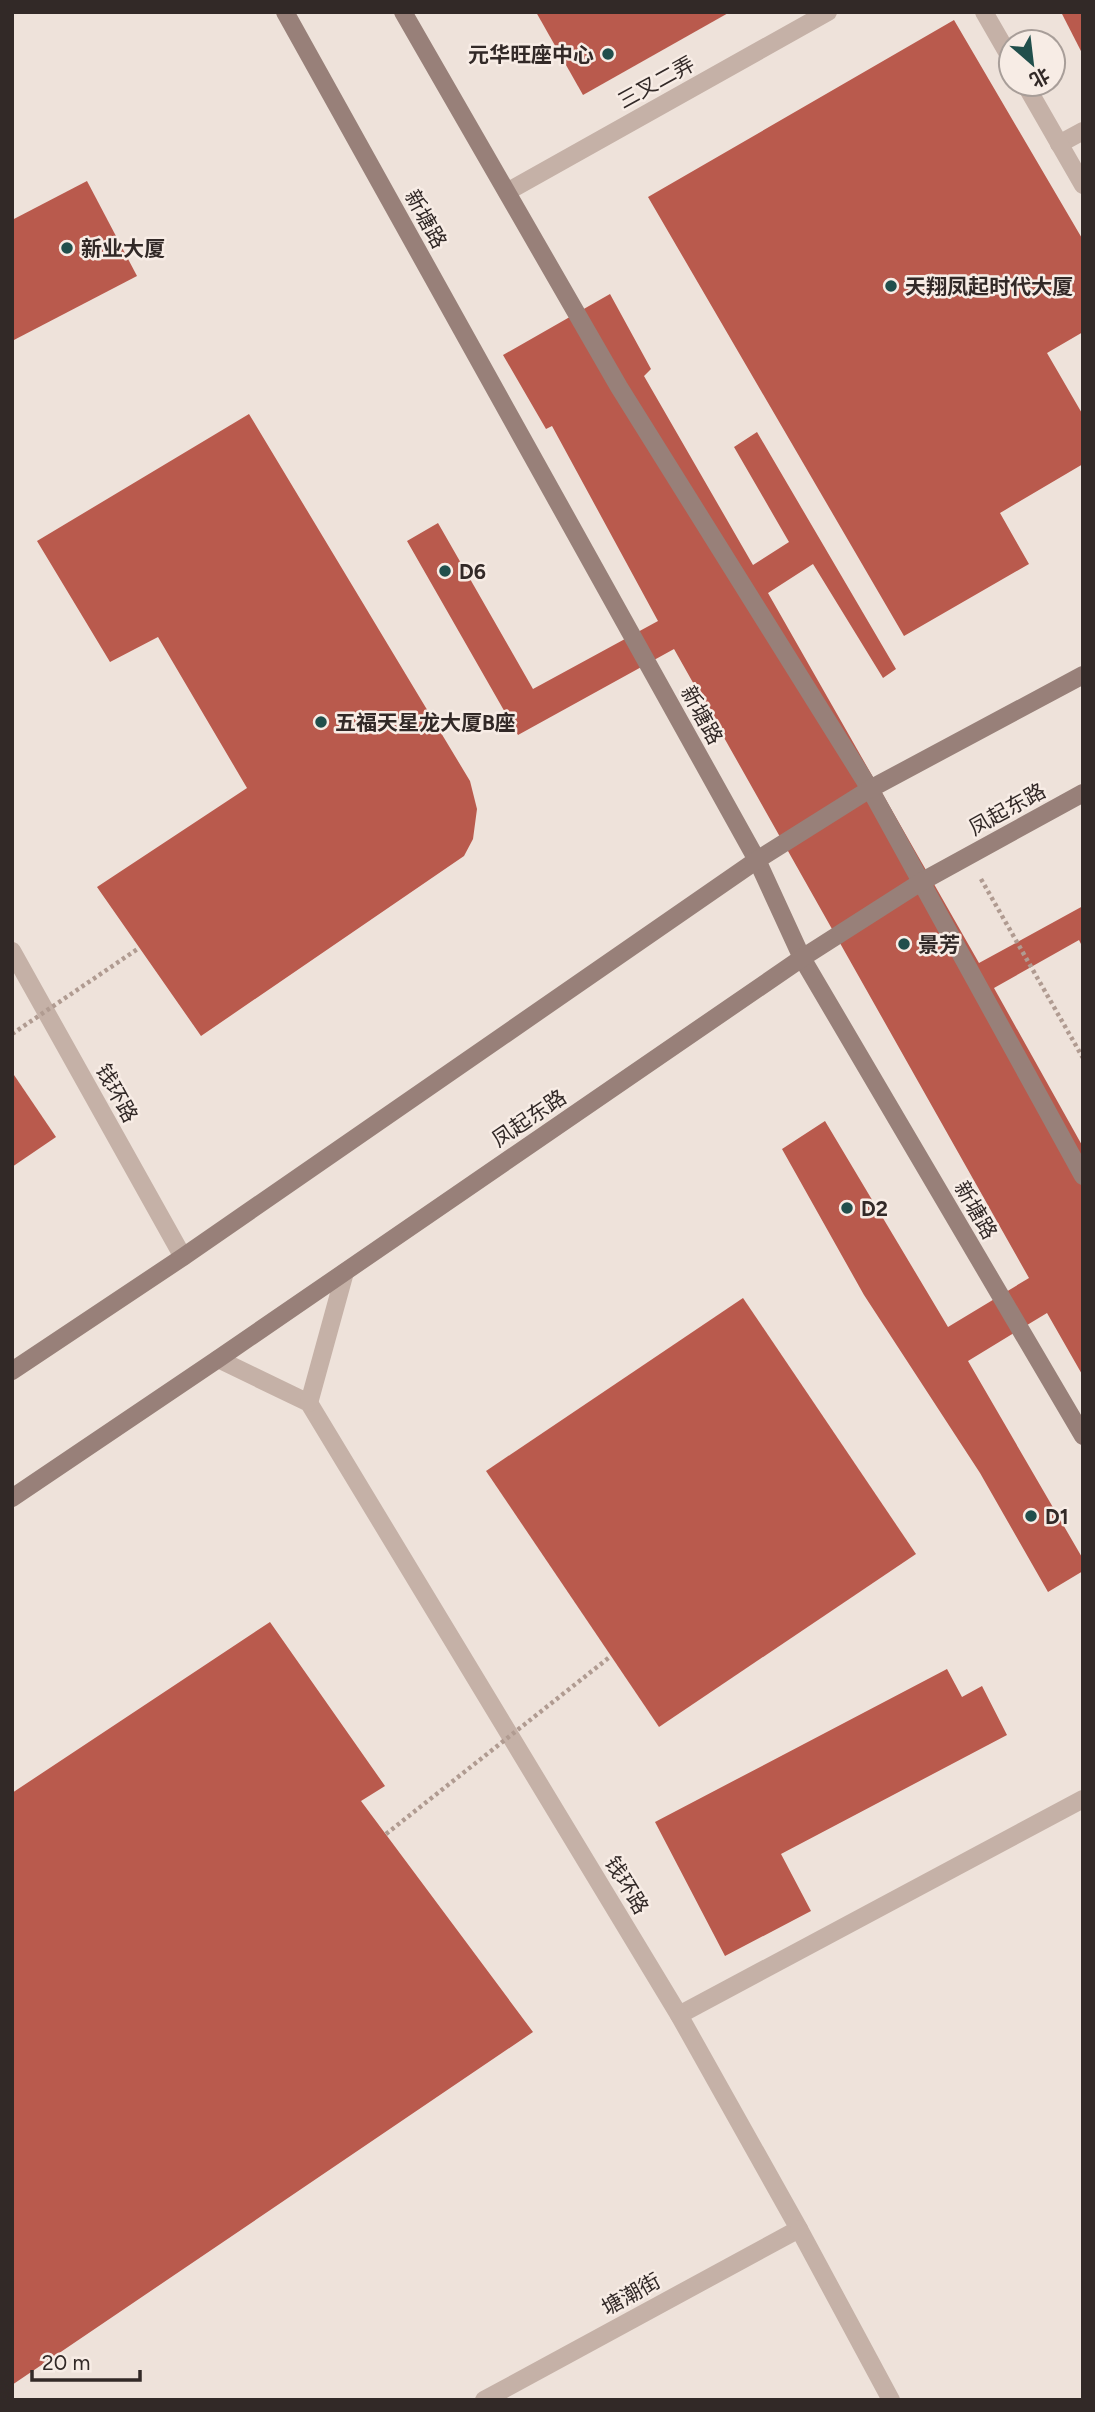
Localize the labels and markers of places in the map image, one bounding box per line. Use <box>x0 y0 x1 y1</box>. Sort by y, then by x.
place label: 元华旺座中心 <box>468 42 594 67</box>
marker: 元华旺座中心 <box>600 46 616 62</box>
place label: 新业大厦 <box>81 236 165 261</box>
marker: 新业大厦 <box>59 240 75 256</box>
place label: 天翔凤起时代大厦 <box>905 274 1073 299</box>
marker: 天翔凤起时代大厦 <box>883 278 899 294</box>
place label: D6 <box>459 559 486 584</box>
marker: D6 <box>437 563 453 579</box>
place label: 五福天星龙大厦B座 <box>335 710 516 735</box>
marker: 五福天星龙大厦B座 <box>313 714 329 730</box>
place label: 景芳 <box>918 932 960 957</box>
marker: 景芳 <box>896 936 912 952</box>
place label: D2 <box>861 1196 888 1221</box>
marker: D2 <box>839 1200 855 1216</box>
place label: D1 <box>1045 1504 1069 1529</box>
marker: D1 <box>1023 1508 1039 1524</box>

